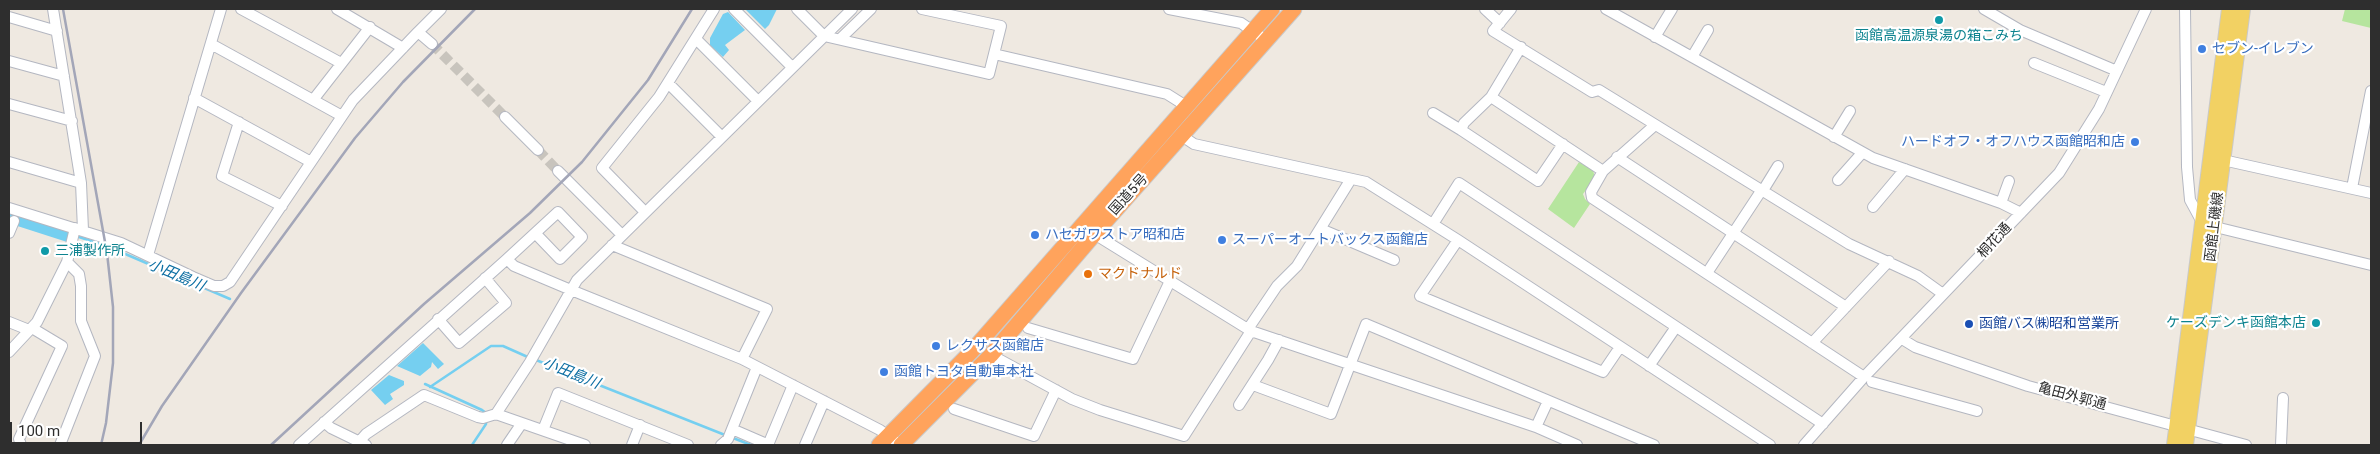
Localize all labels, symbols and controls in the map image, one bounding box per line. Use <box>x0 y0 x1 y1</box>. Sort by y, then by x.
marker: 函館高温源泉湯の箱こみち <box>1933 14 1945 26</box>
place label: 函館高温源泉湯の箱こみち <box>1855 28 2023 44</box>
place label: セブン-イレブン <box>2212 41 2314 57</box>
marker: セブン-イレブン <box>2196 43 2208 55</box>
place label: ハードオフ・オフハウス函館昭和店 <box>1901 134 2125 150</box>
marker: ハードオフ・オフハウス函館昭和店 <box>2129 136 2141 148</box>
street label: 国道5号 <box>1106 171 1152 219</box>
street label: 函館上磯線 <box>2202 191 2228 263</box>
street label: 桐花通 <box>1975 220 2015 262</box>
place label: ハセガワストア昭和店 <box>1045 227 1185 243</box>
marker: ハセガワストア昭和店 <box>1029 229 1041 241</box>
place label: スーパーオートバックス函館店 <box>1232 232 1428 248</box>
marker: スーパーオートバックス函館店 <box>1216 234 1228 246</box>
place label: 三浦製作所 <box>55 243 125 259</box>
marker: 三浦製作所 <box>39 245 51 257</box>
water label: 小田島川 <box>145 256 207 296</box>
place label: マクドナルド <box>1098 266 1182 282</box>
marker: マクドナルド <box>1082 268 1094 280</box>
place label: ケーズデンキ函館本店 <box>2166 315 2306 331</box>
place label: 函館バス㈱昭和営業所 <box>1979 316 2119 332</box>
marker: ケーズデンキ函館本店 <box>2310 317 2322 329</box>
marker: 函館バス㈱昭和営業所 <box>1963 318 1975 330</box>
place label: レクサス函館店 <box>946 338 1044 354</box>
marker: レクサス函館店 <box>930 340 942 352</box>
water label: 小田島川 <box>540 354 602 394</box>
place label: 函館トヨタ自動車本社 <box>894 364 1034 380</box>
marker: 函館トヨタ自動車本社 <box>878 366 890 378</box>
street label: 亀田外郭通 <box>2036 380 2108 414</box>
scale bar <box>12 412 145 444</box>
text: 100 m <box>18 422 60 440</box>

